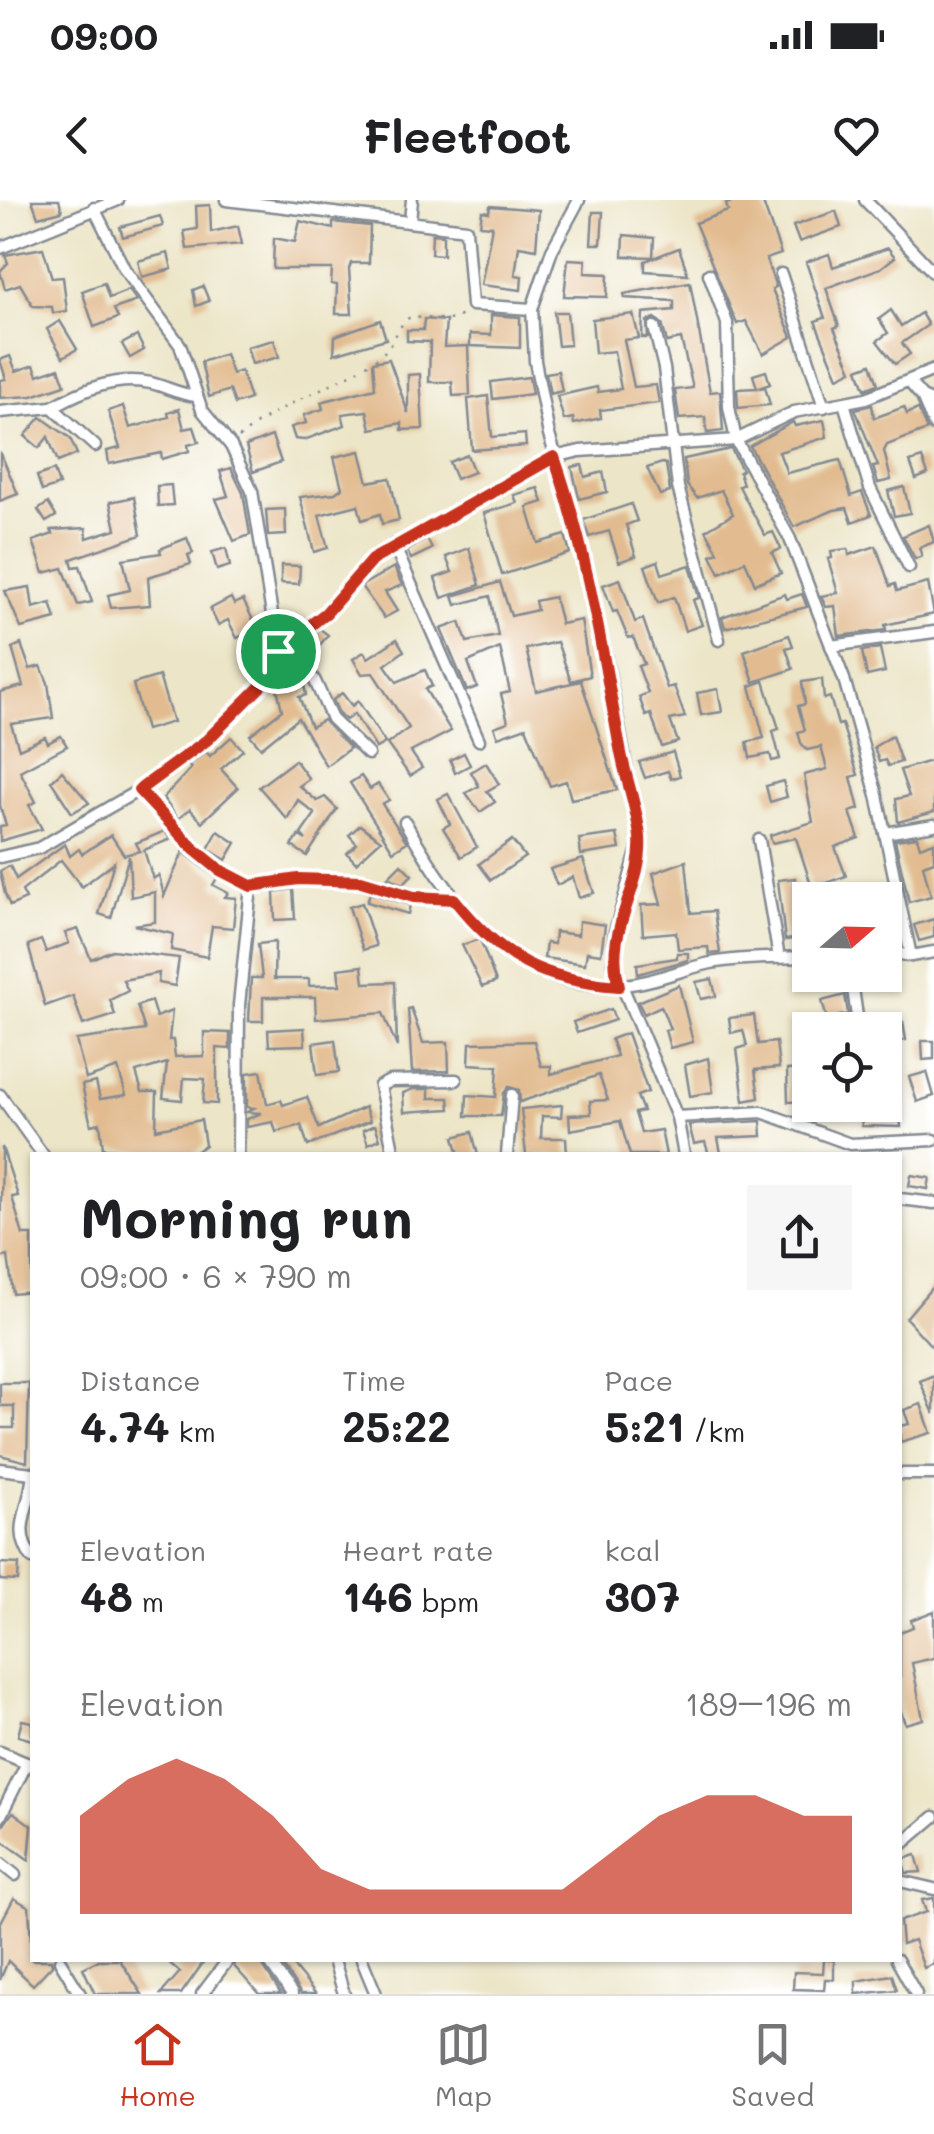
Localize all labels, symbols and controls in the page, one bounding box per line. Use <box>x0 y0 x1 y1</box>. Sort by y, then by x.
text: 09:00 <box>50 10 158 60</box>
text: Fleetfoot <box>363 106 571 164</box>
icon: back <box>50 108 105 163</box>
icon: heart <box>829 108 884 163</box>
pin <box>236 609 321 694</box>
icon: arrive <box>251 624 306 679</box>
north arrow <box>792 882 902 992</box>
map controls <box>792 882 902 1122</box>
button: locate <box>792 1012 902 1122</box>
text: Morning run <box>80 1180 413 1252</box>
button: share <box>747 1185 852 1290</box>
text: 09:00 · 6 × 790 m <box>80 1254 352 1296</box>
text: Distance <box>80 1362 201 1398</box>
text: Time <box>342 1362 406 1398</box>
text: Pace <box>605 1362 673 1398</box>
text: 4.74 <box>80 1398 170 1453</box>
text: 25:22 <box>342 1398 451 1453</box>
text: 5:21 <box>605 1398 685 1453</box>
text: km <box>170 1413 216 1449</box>
text: /km <box>685 1413 745 1449</box>
text: Elevation <box>80 1532 206 1568</box>
text: Heart rate <box>342 1532 494 1568</box>
text: kcal <box>605 1532 660 1568</box>
text: 48 <box>80 1568 133 1623</box>
text: 146 <box>342 1568 413 1623</box>
text: 307 <box>605 1568 680 1623</box>
text: m <box>133 1583 164 1619</box>
text: bpm <box>413 1583 479 1619</box>
text: Elevation <box>80 1682 224 1724</box>
text: 189–196 m <box>685 1682 852 1724</box>
tab: Home <box>120 2017 196 2113</box>
tab: Map <box>435 2017 492 2113</box>
tab: Saved <box>731 2017 814 2113</box>

